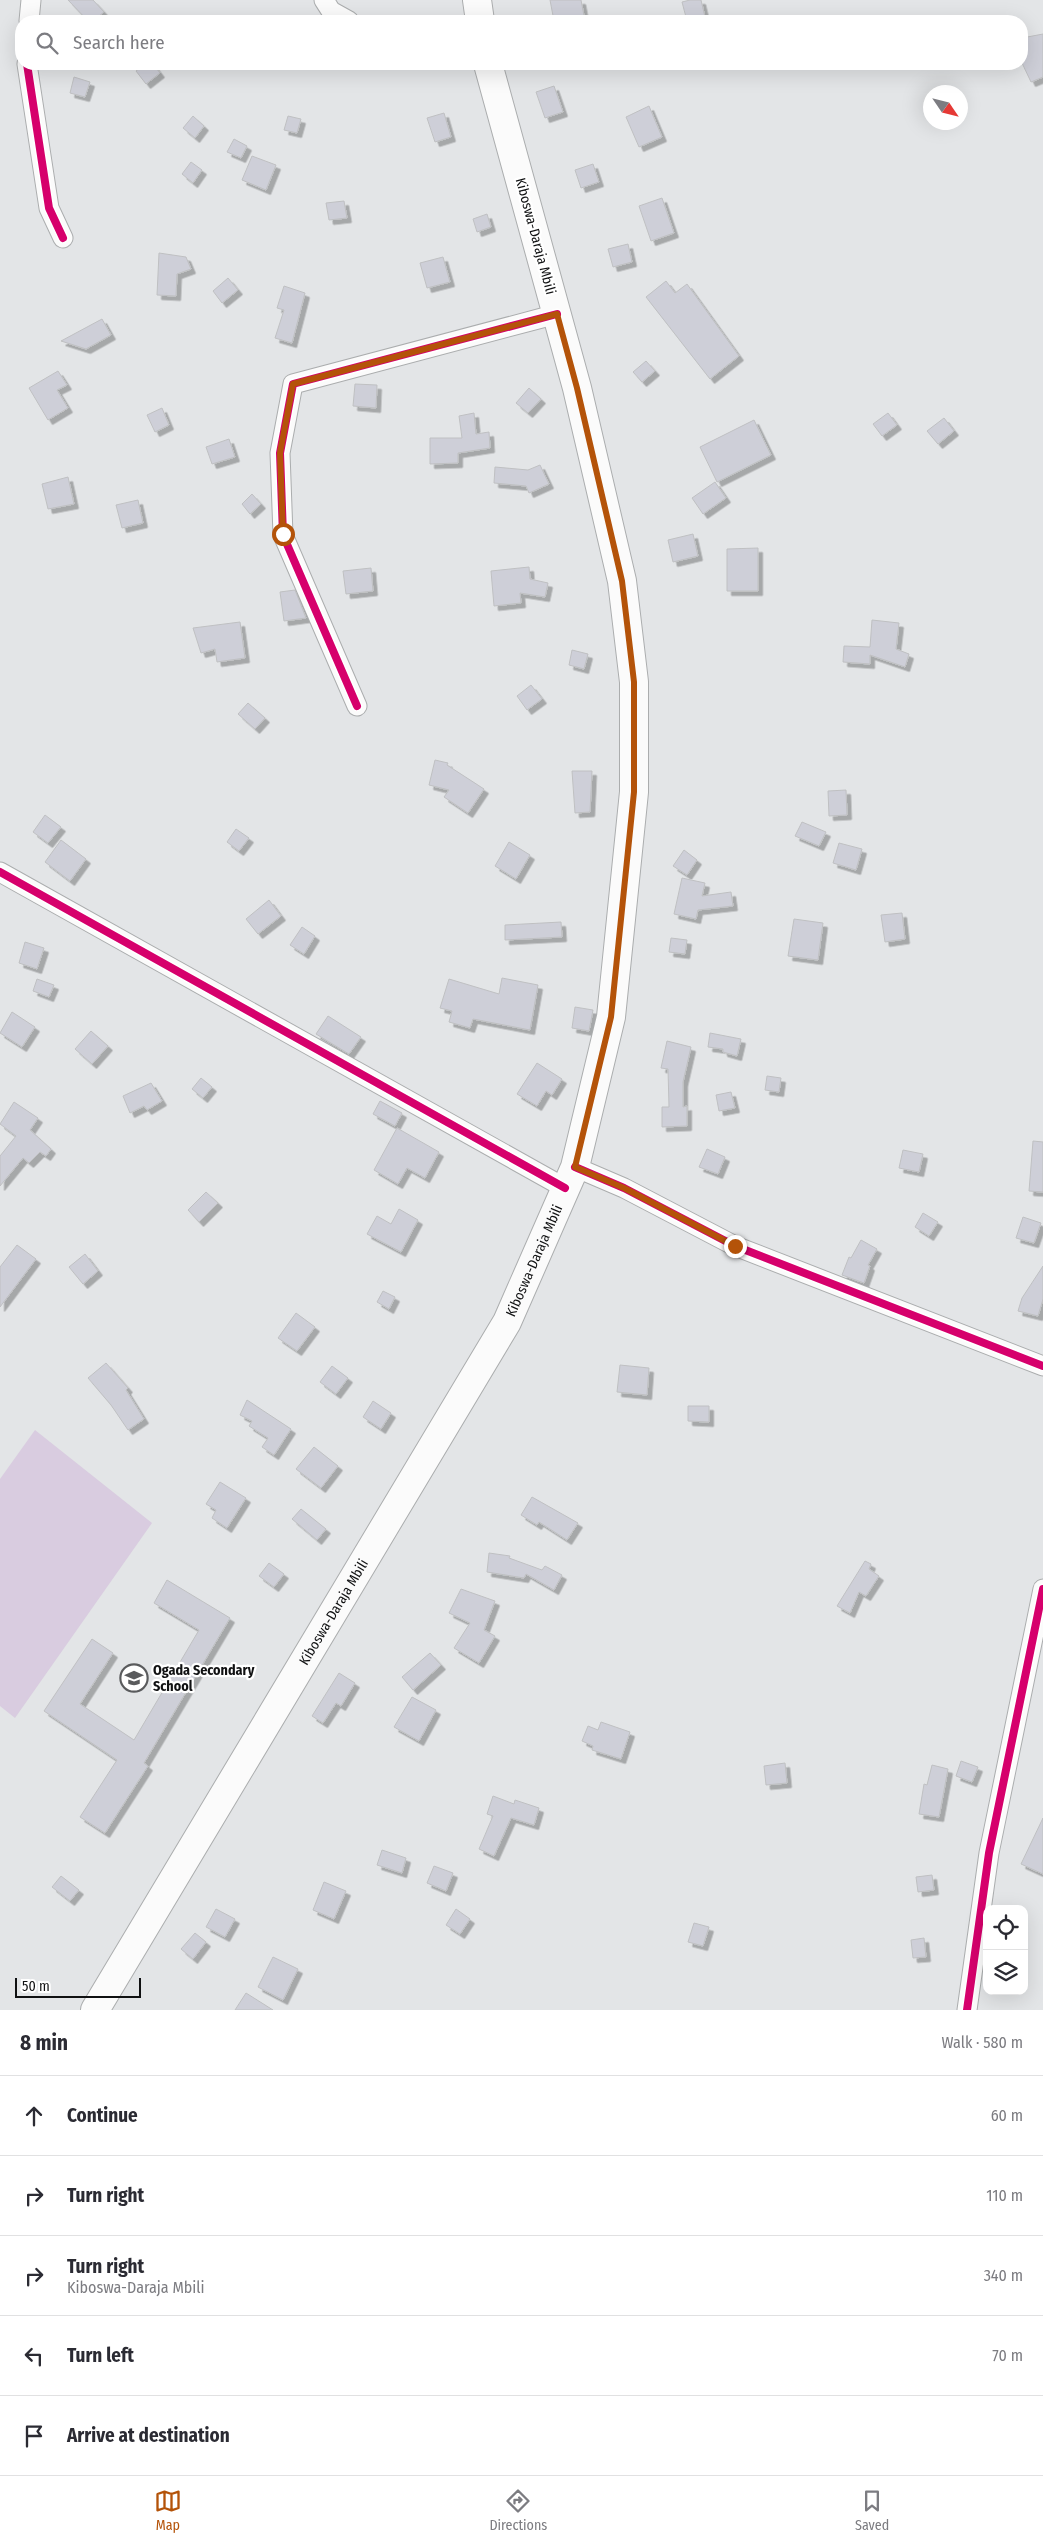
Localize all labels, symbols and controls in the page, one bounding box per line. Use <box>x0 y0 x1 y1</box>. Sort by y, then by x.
search box <box>15 15 1028 70</box>
icon: search <box>33 29 61 57</box>
text: Search here <box>73 31 165 54</box>
north arrow <box>923 85 968 130</box>
street label: Kiboswa-Daraja Mbili <box>512 176 559 296</box>
route start <box>272 523 295 546</box>
street label: Kiboswa-Daraja Mbili <box>502 1202 566 1319</box>
route end <box>724 1235 747 1258</box>
street label: Kiboswa-Daraja Mbili <box>296 1556 372 1668</box>
place label: Ogada Secondary School <box>153 1662 255 1695</box>
school or university icon: Ogada Secondary School <box>119 1663 149 1693</box>
map controls <box>983 1905 1028 1995</box>
button: locate <box>983 1905 1028 1950</box>
button: layers <box>983 1950 1028 1995</box>
scale bar <box>15 1975 141 1998</box>
text: 50 m <box>22 1978 50 1995</box>
text: 8 min <box>20 2030 68 2056</box>
text: Walk · 580 m <box>941 2033 1023 2052</box>
icon: ahead <box>20 2102 48 2130</box>
text: Continue <box>67 2104 138 2127</box>
text: 60 m <box>991 2106 1023 2125</box>
icon: right <box>20 2182 48 2210</box>
text: Turn right <box>67 2184 144 2207</box>
text: 110 m <box>986 2186 1023 2205</box>
text: Turn right <box>67 2255 144 2278</box>
icon: right <box>20 2262 48 2290</box>
text: 340 m <box>984 2266 1023 2285</box>
text: Kiboswa-Daraja Mbili <box>67 2278 205 2297</box>
icon: left <box>20 2342 48 2370</box>
text: Turn left <box>67 2344 134 2367</box>
text: 70 m <box>992 2346 1023 2365</box>
icon: arrive <box>20 2422 48 2450</box>
text: Arrive at destination <box>67 2424 230 2447</box>
tab: Map <box>154 2487 182 2534</box>
tab: Directions <box>489 2487 547 2534</box>
tab: Saved <box>855 2487 889 2534</box>

